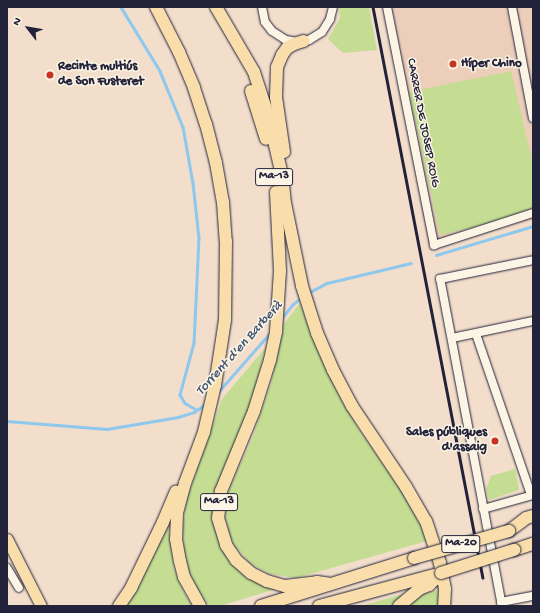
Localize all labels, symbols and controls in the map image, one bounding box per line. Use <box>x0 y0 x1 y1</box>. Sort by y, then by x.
north arrow <box>8 8 48 48</box>
text: N <box>11 16 25 28</box>
place label: Híper Chino <box>461 56 522 72</box>
street label: CARRER DE JOSEP ROIG <box>402 57 442 189</box>
marker: Híper Chino <box>448 59 458 69</box>
place label: Recinte multiús de Son Fusteret <box>58 60 144 91</box>
marker: Recinte multiús de Son Fusteret <box>45 70 55 80</box>
road number: Ma-13 <box>255 167 293 187</box>
water label: Torrent d'en Barberà <box>193 298 287 400</box>
place label: Sales públiques d'assaig <box>406 426 487 457</box>
marker: Sales públiques d'assaig <box>490 436 500 446</box>
road number: Ma-13 <box>200 492 238 512</box>
road number: Ma-20 <box>441 534 481 554</box>

